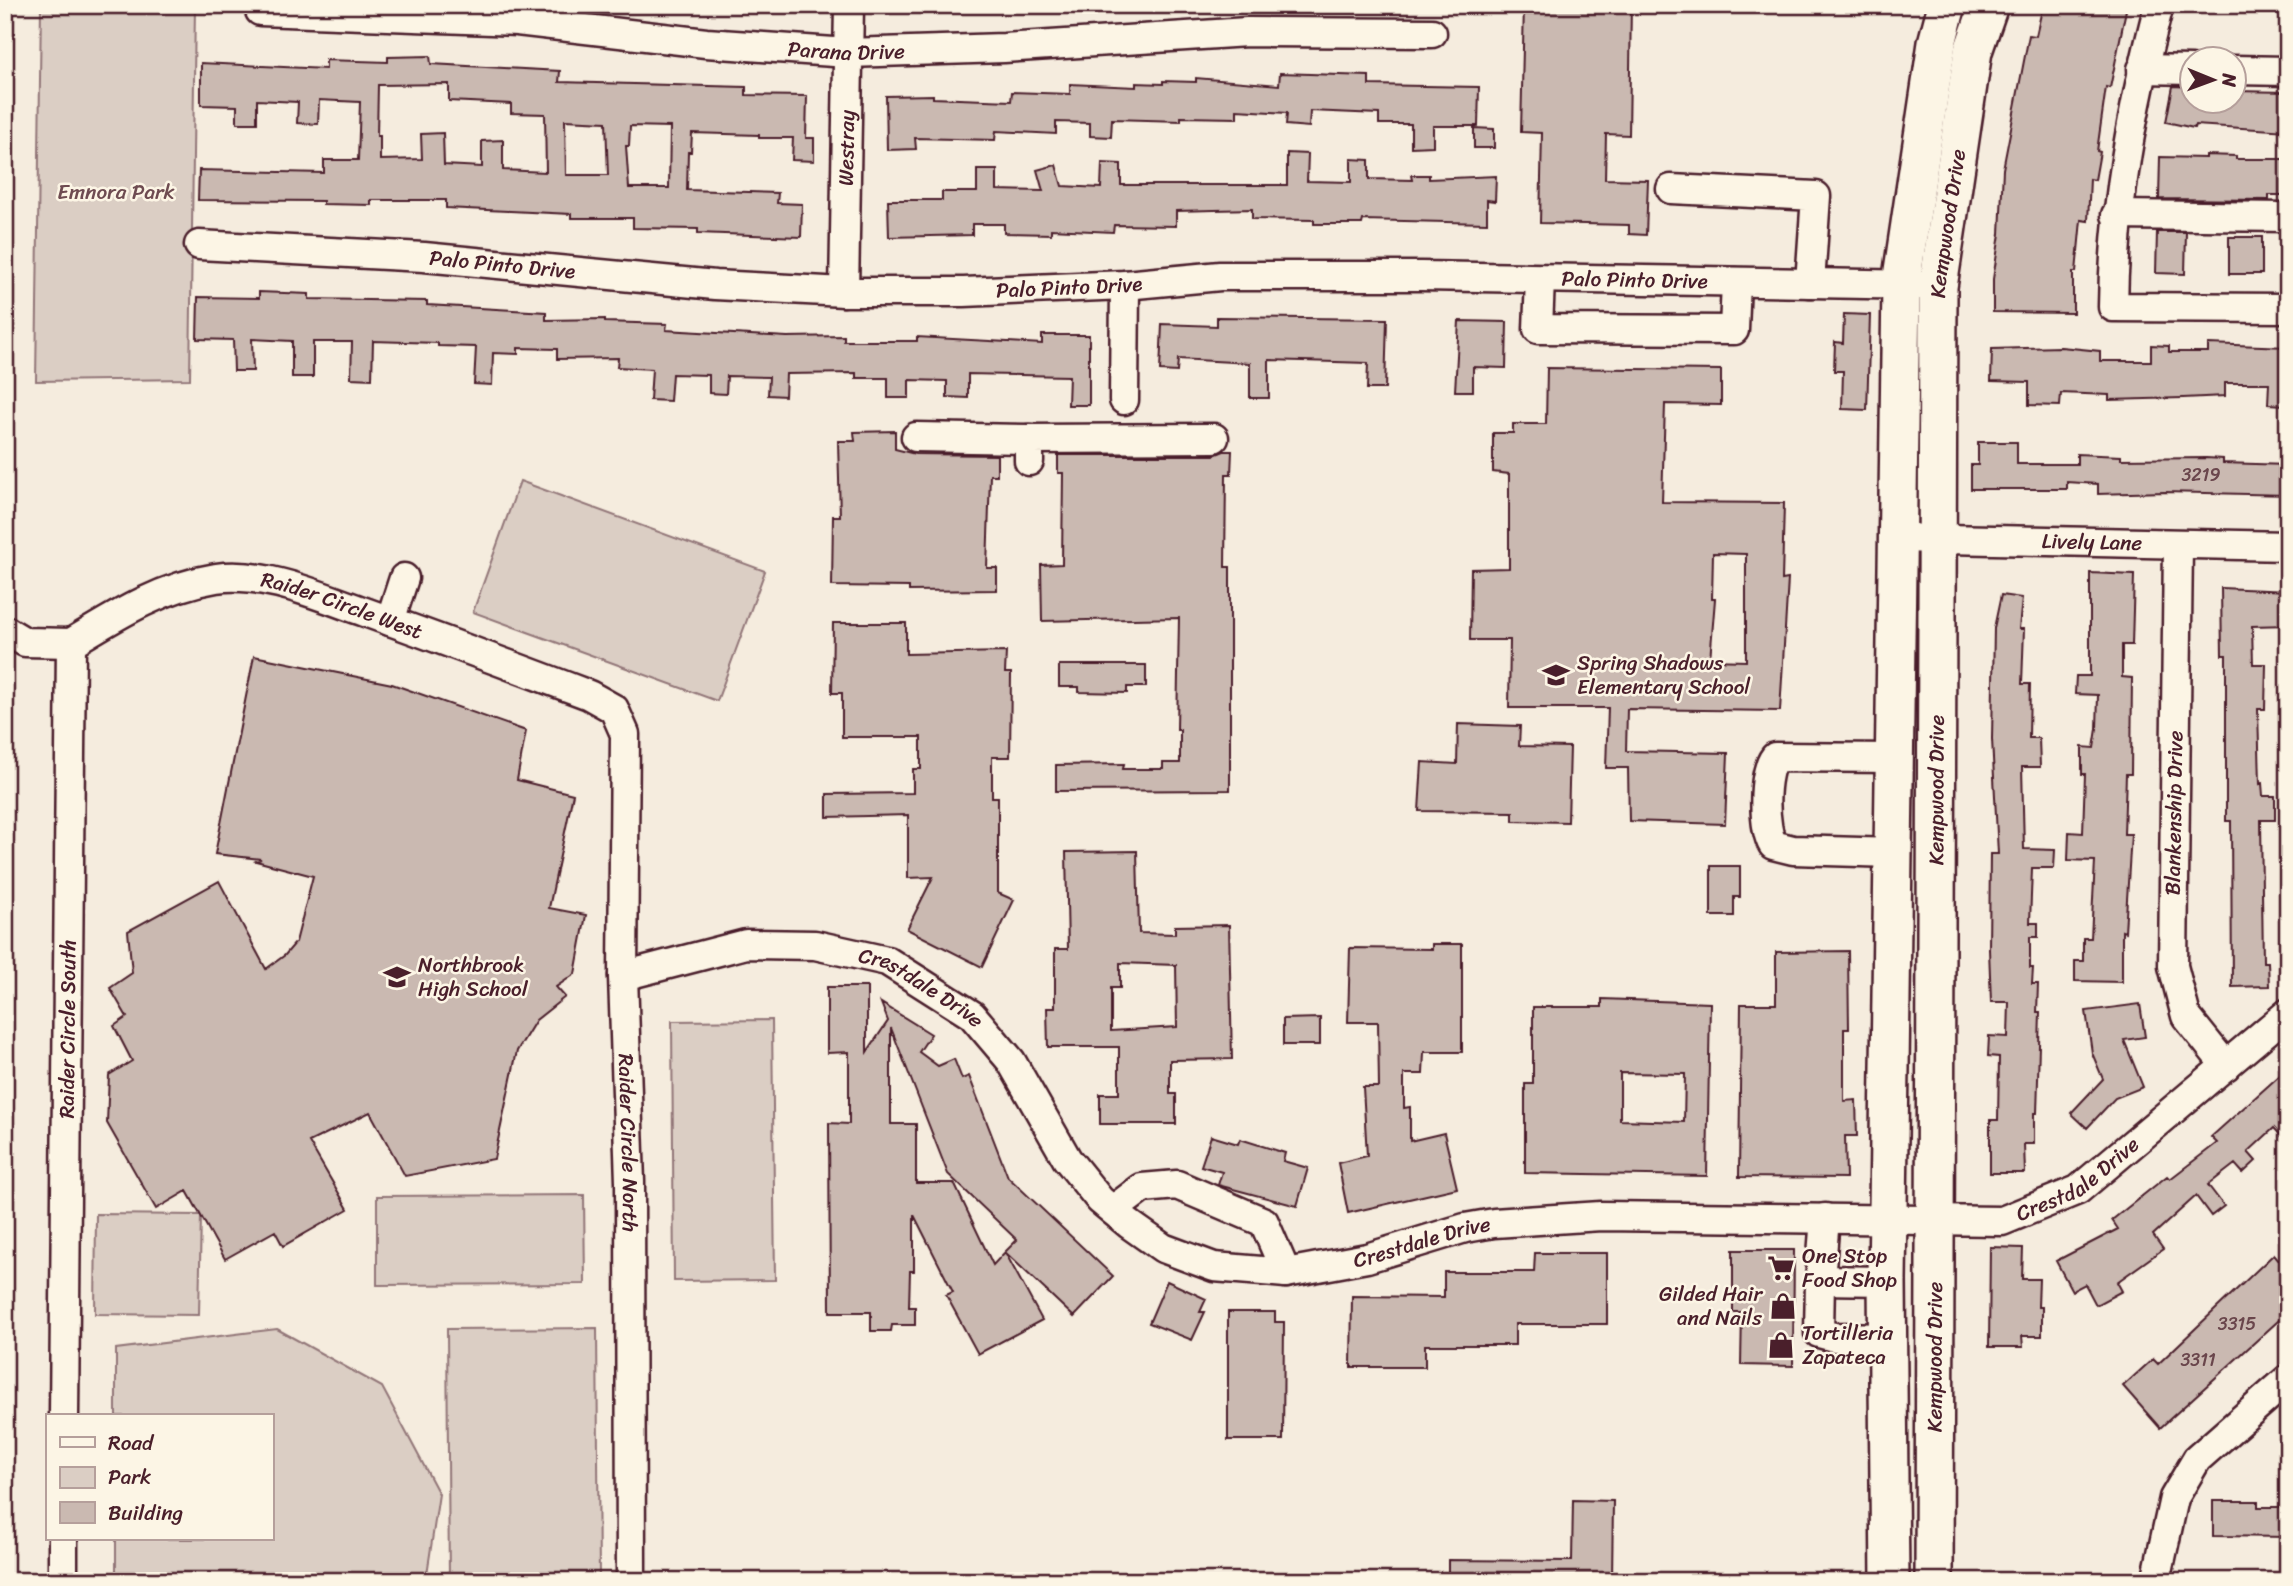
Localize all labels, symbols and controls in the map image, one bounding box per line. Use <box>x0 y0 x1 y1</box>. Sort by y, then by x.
street label: Parana Drive <box>786 30 906 72</box>
north arrow <box>2178 46 2248 116</box>
text: N <box>2213 72 2246 88</box>
street label: Westray <box>827 110 866 186</box>
street label: Kempwood Drive <box>1919 146 1977 298</box>
park label: Emnora Park <box>57 173 175 211</box>
street label: Palo Pinto Drive <box>428 239 577 290</box>
street label: Palo Pinto Drive <box>1561 260 1708 300</box>
street label: Palo Pinto Drive <box>995 264 1144 310</box>
house number: 3219 <box>2181 459 2221 491</box>
street label: Lively Lane <box>2041 522 2143 562</box>
street label: Raider Circle West <box>258 561 428 650</box>
place label: Spring Shadows Elementary School <box>1577 644 1751 706</box>
school or university icon: Spring Shadows Elementary School <box>1541 660 1571 690</box>
street label: Kempwood Drive <box>1917 714 1956 865</box>
street label: Blankenship Drive <box>2154 730 2194 896</box>
street label: Crestdale Drive <box>855 936 994 1037</box>
street label: Raider Circle South <box>48 939 87 1119</box>
place label: Northbrook High School <box>418 946 529 1008</box>
school or university icon: Northbrook High School <box>382 962 412 992</box>
street label: Raider Circle North <box>607 1053 649 1232</box>
street label: Crestdale Drive <box>2010 1127 2148 1232</box>
street label: Crestdale Drive <box>1350 1205 1494 1279</box>
place label: One Stop Food Shop <box>1802 1237 1897 1299</box>
supermarket icon: One Stop Food Shop <box>1766 1253 1796 1283</box>
place label: Gilded Hair and Nails <box>1659 1275 1763 1337</box>
street label: Kempwood Drive <box>1915 1281 1954 1432</box>
shop icon: Gilded Hair and Nails <box>1768 1291 1798 1321</box>
house number: 3315 <box>2218 1308 2256 1340</box>
place label: Tortilleria Zapateca <box>1802 1314 1894 1376</box>
shop icon: Tortilleria Zapateca <box>1766 1330 1796 1360</box>
house number: 3311 <box>2180 1344 2216 1376</box>
legend <box>46 1414 273 1540</box>
text: Road <box>108 1424 155 1462</box>
text: Park <box>108 1458 151 1496</box>
text: Building <box>108 1494 184 1532</box>

